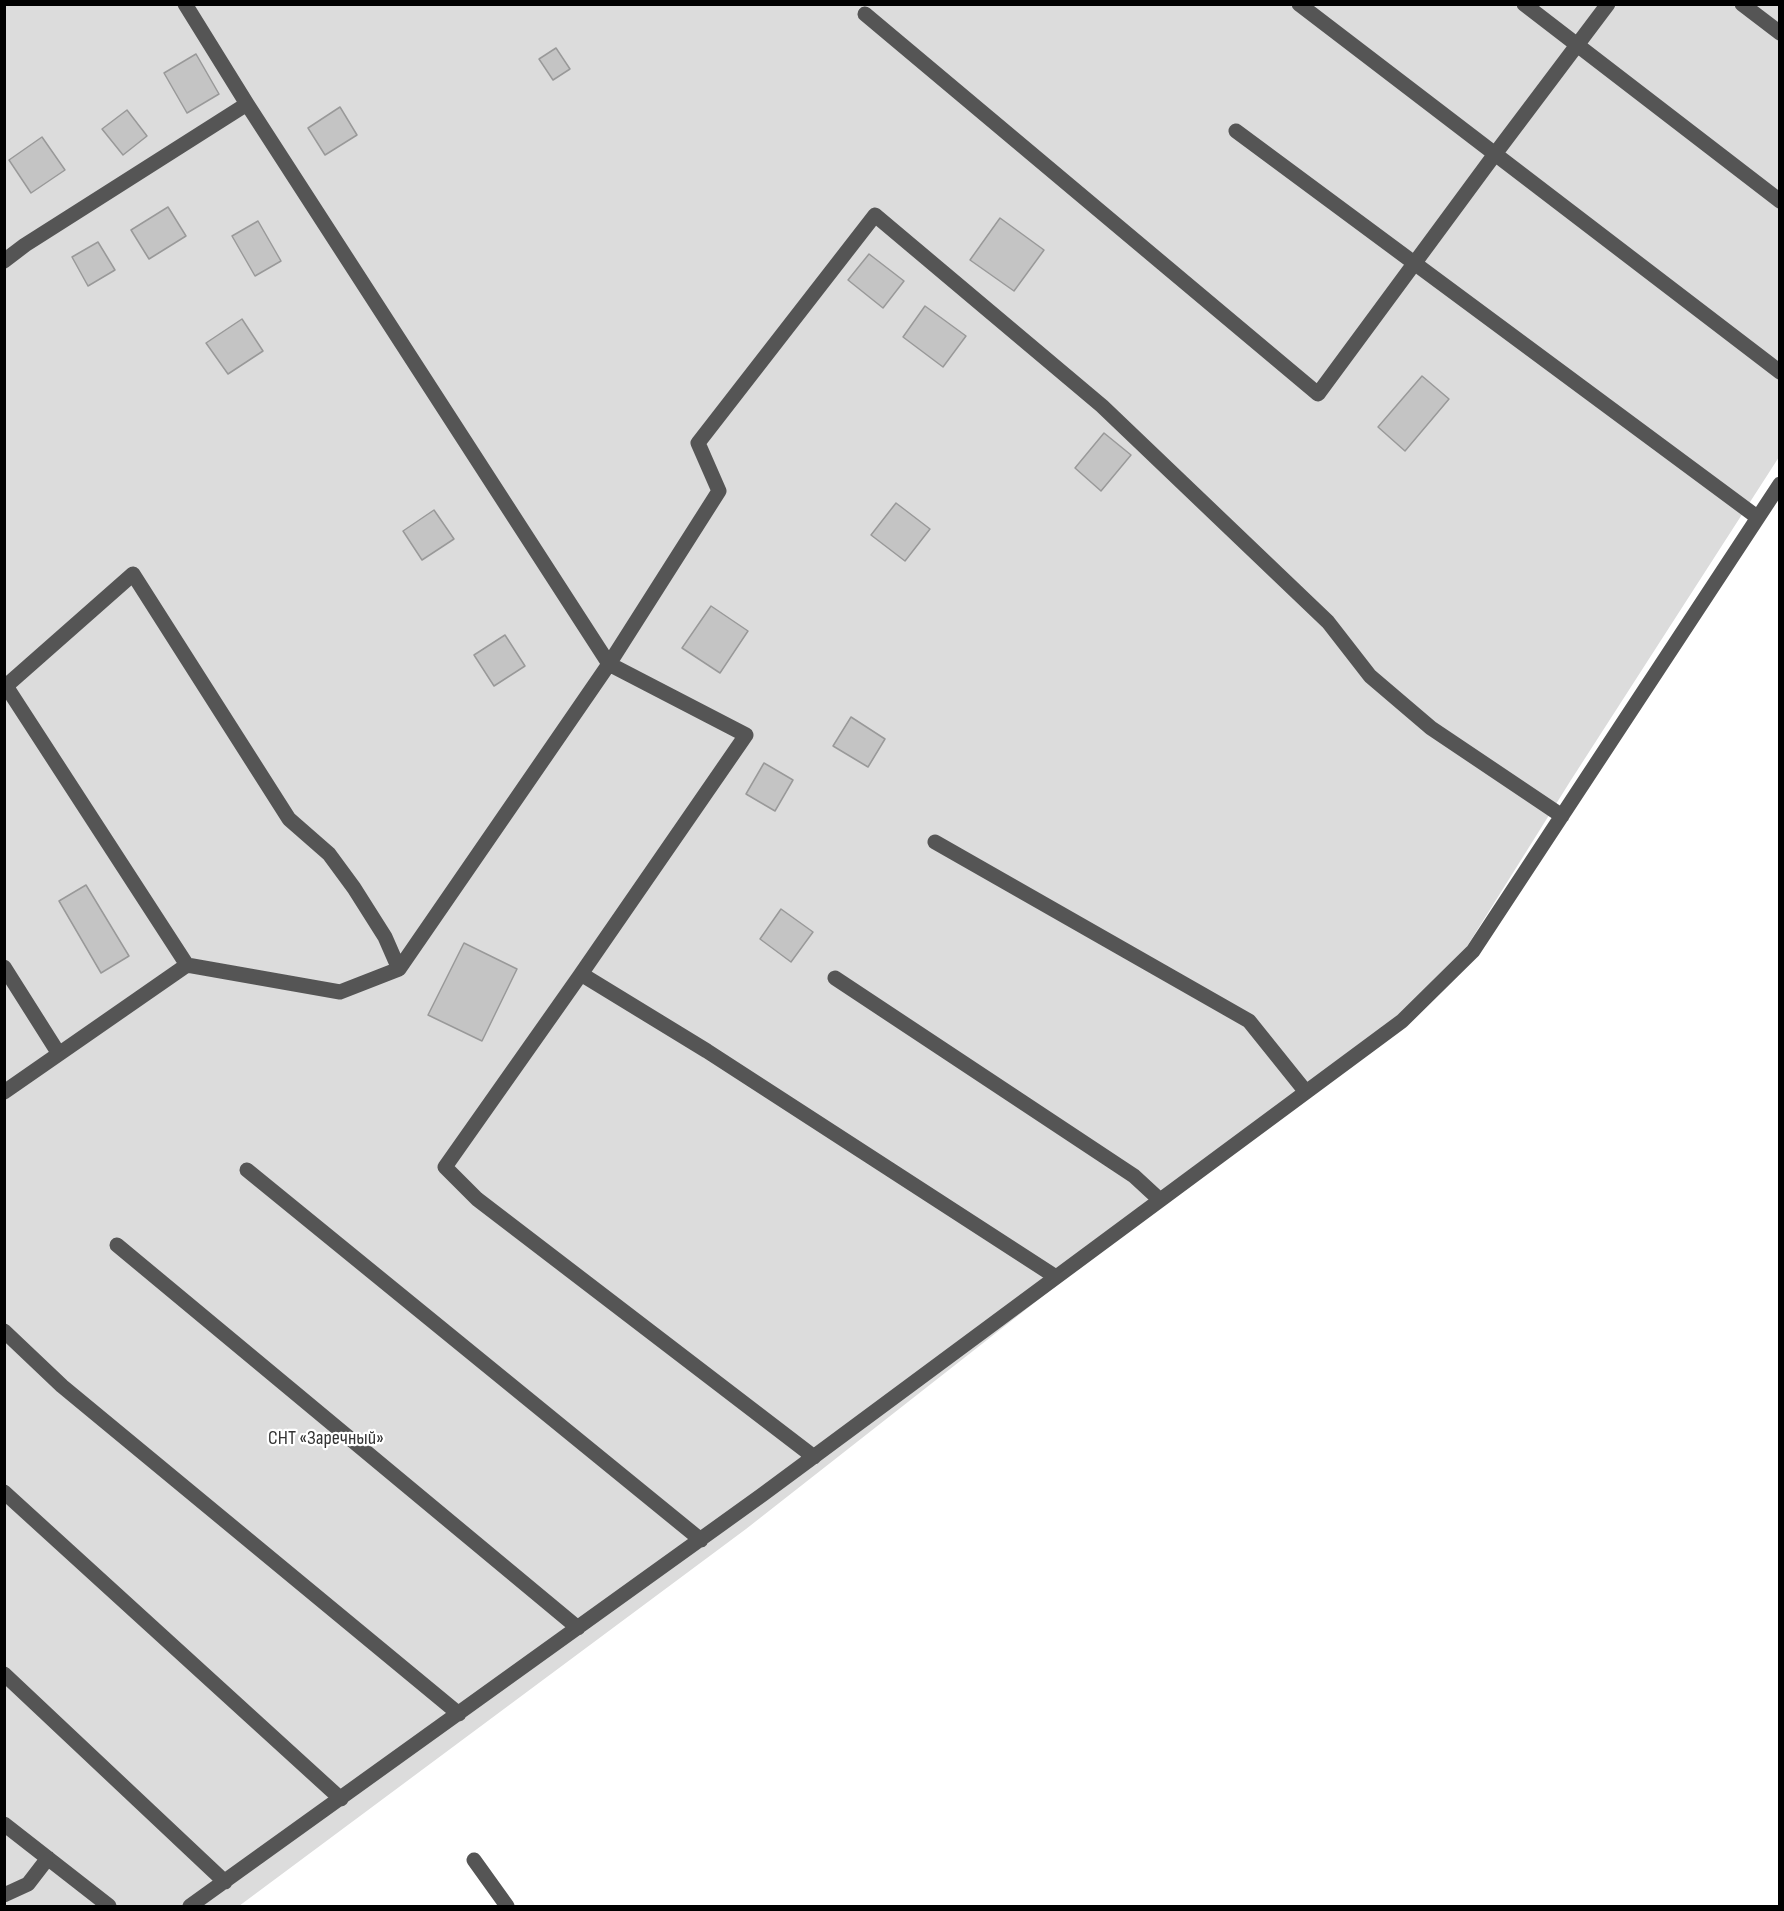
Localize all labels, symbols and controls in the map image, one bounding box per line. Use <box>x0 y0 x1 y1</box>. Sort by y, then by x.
park label: СНТ «Заречный» <box>268 1427 384 1451</box>

